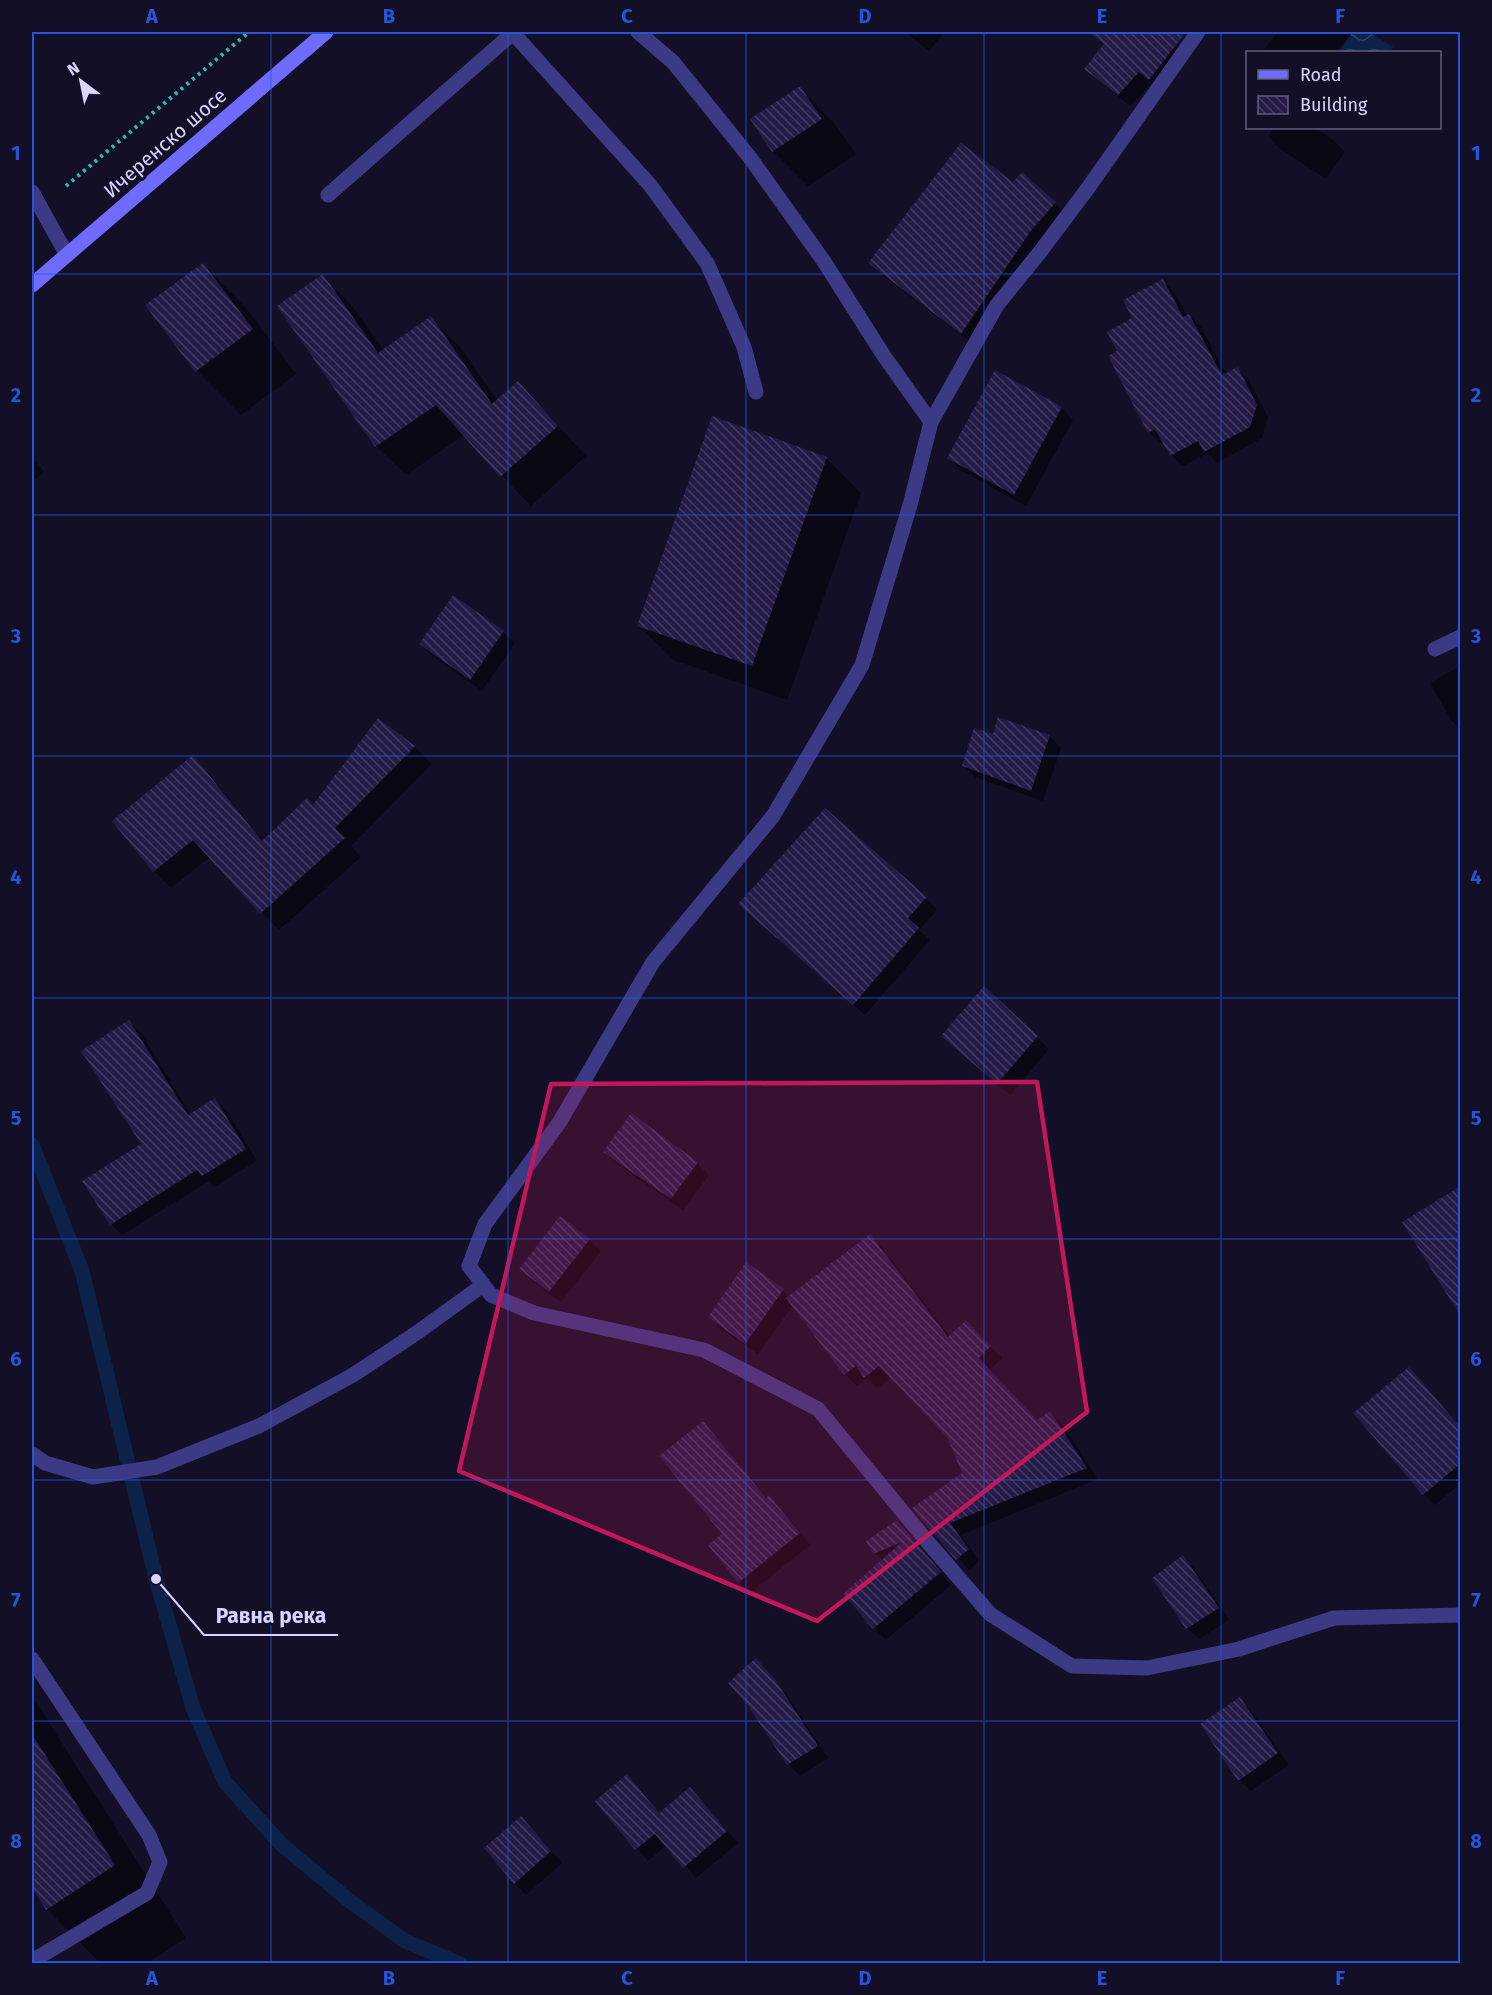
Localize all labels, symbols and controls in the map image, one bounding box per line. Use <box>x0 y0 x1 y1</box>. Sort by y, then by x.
text: A <box>145 4 159 28</box>
text: B <box>383 4 395 28</box>
text: C <box>621 4 633 28</box>
text: D <box>858 4 872 28</box>
text: E <box>1097 4 1107 28</box>
text: F <box>1335 4 1345 28</box>
north arrow <box>51 51 111 111</box>
legend <box>1246 51 1441 129</box>
text: N <box>64 58 83 80</box>
text: Road <box>1300 64 1342 86</box>
street label: Ичеренско шосе <box>99 83 231 203</box>
text: Building <box>1300 94 1368 116</box>
text: 1 <box>11 141 21 165</box>
text: 1 <box>1471 141 1481 165</box>
text: 2 <box>11 383 21 407</box>
text: 2 <box>1471 383 1481 407</box>
text: 3 <box>10 624 21 648</box>
text: 3 <box>1470 624 1481 648</box>
text: 4 <box>10 865 22 889</box>
text: 4 <box>1470 865 1482 889</box>
text: 5 <box>11 1106 22 1130</box>
text: 5 <box>1471 1106 1482 1130</box>
text: 6 <box>10 1347 22 1371</box>
text: 6 <box>1470 1347 1482 1371</box>
text: 7 <box>11 1588 21 1612</box>
text: 7 <box>1471 1588 1481 1612</box>
callout: Равна река <box>204 1596 338 1635</box>
text: Равна река <box>216 1603 326 1629</box>
text: 8 <box>10 1829 22 1853</box>
text: 8 <box>1470 1829 1482 1853</box>
text: A <box>145 1966 159 1990</box>
text: B <box>383 1966 395 1990</box>
text: C <box>621 1966 633 1990</box>
text: D <box>858 1966 872 1990</box>
text: E <box>1097 1966 1107 1990</box>
text: F <box>1335 1966 1345 1990</box>

